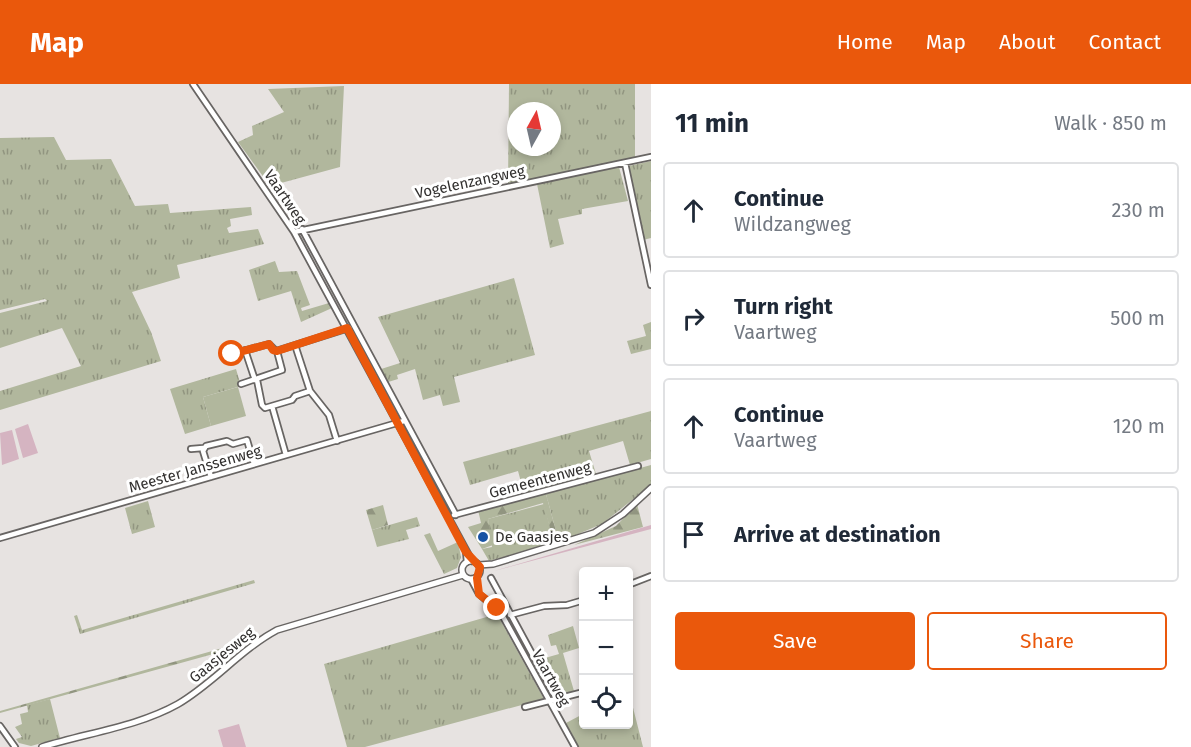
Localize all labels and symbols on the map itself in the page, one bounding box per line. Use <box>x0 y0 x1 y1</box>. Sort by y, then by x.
north arrow <box>507 102 561 156</box>
street label: Vogelenzangweg <box>414 162 527 202</box>
street label: Vaartweg <box>260 166 310 228</box>
route start <box>218 340 244 366</box>
street label: Meester Janssenweg <box>127 441 264 497</box>
street label: Gemeentenweg <box>487 458 593 502</box>
place label: De Gaasjes <box>495 528 569 546</box>
marker: De Gaasjes <box>476 530 490 544</box>
route end <box>483 594 509 620</box>
street label: Gaasjesweg <box>186 623 258 687</box>
street label: Vaartweg <box>528 647 574 710</box>

